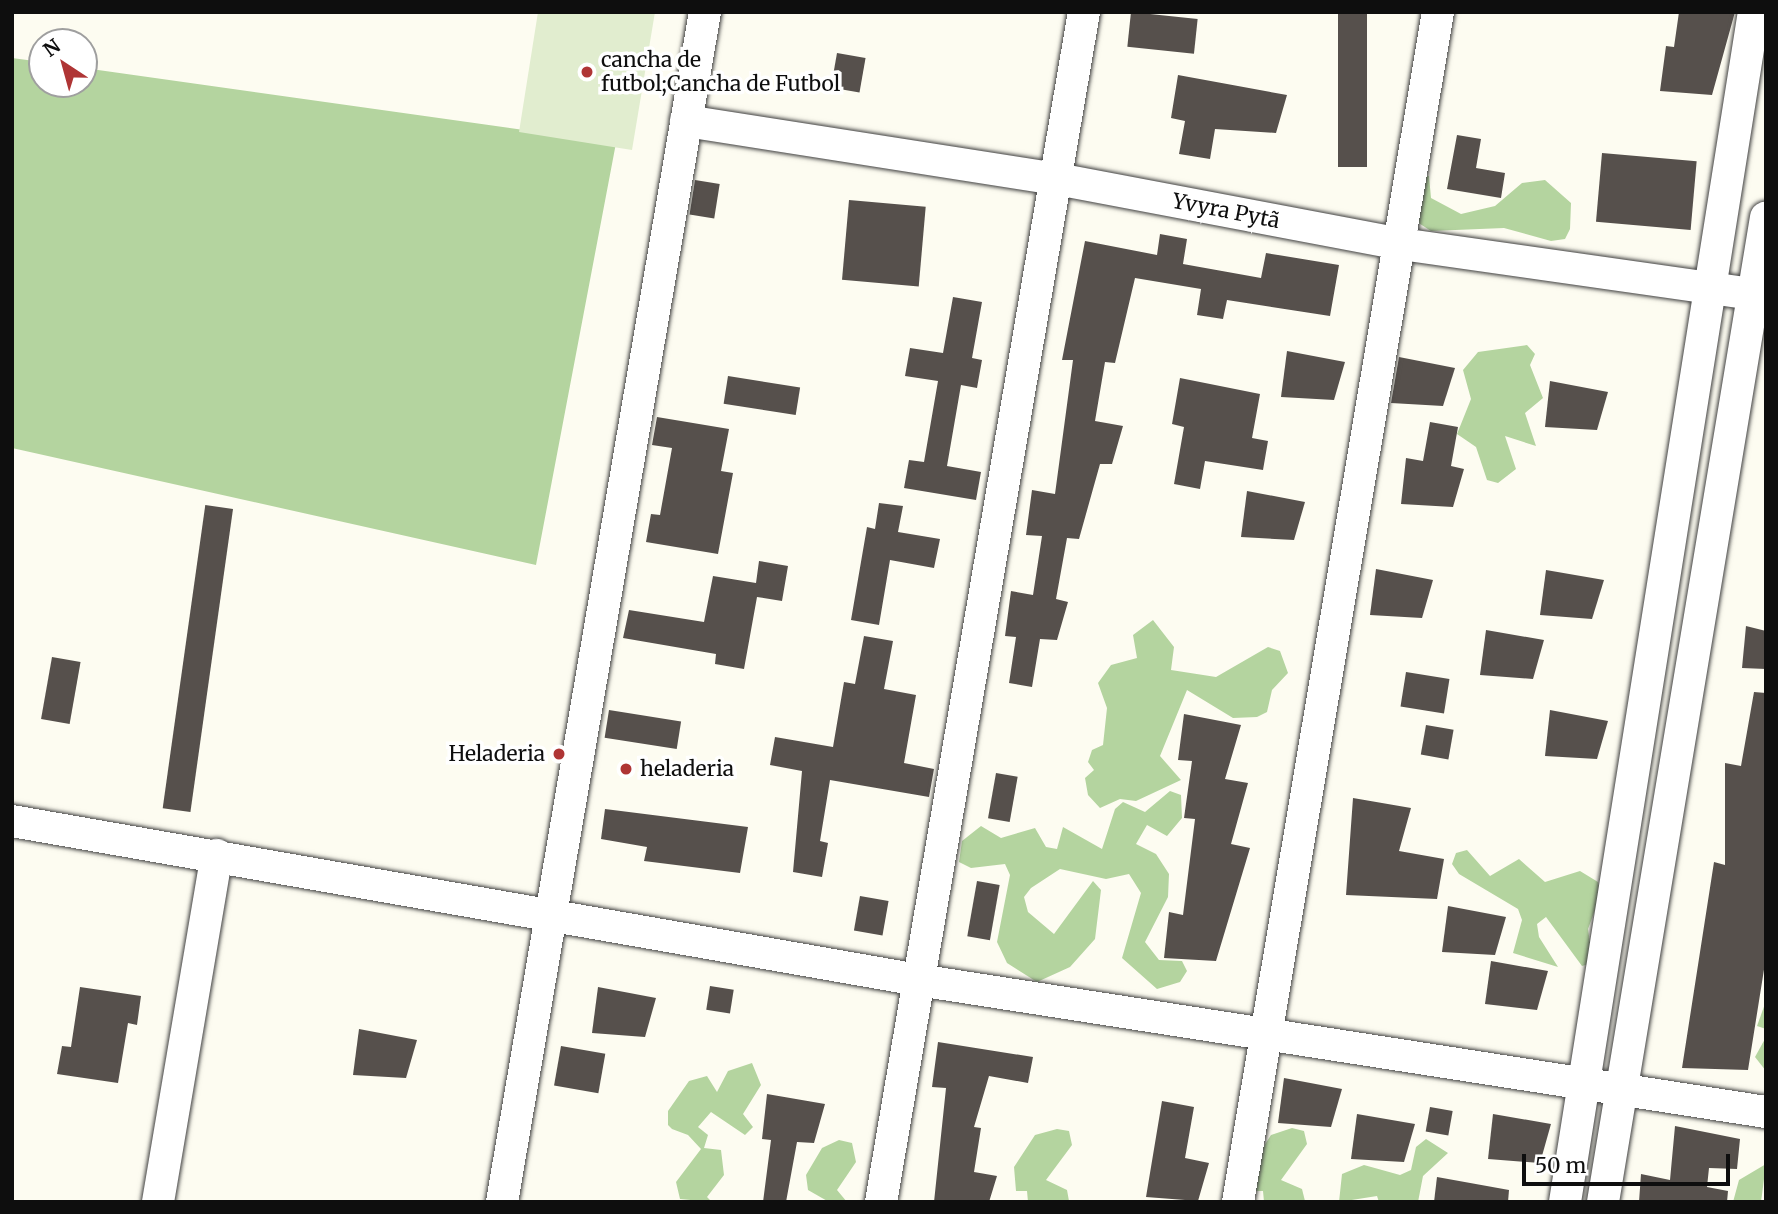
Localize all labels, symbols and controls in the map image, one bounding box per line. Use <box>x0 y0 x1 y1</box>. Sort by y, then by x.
north arrow <box>28 28 98 98</box>
text: N <box>39 34 65 62</box>
place label: cancha de futbol;Cancha de Futbol <box>601 47 840 97</box>
marker: cancha de futbol;Cancha de Futbol <box>579 64 595 80</box>
street label: Yvyra Pytã <box>1170 188 1282 234</box>
place label: Heladeria <box>448 741 545 767</box>
marker: Heladeria <box>551 746 567 762</box>
place label: heladeria <box>640 756 734 782</box>
marker: heladeria <box>618 761 634 777</box>
scale bar <box>1526 1140 1734 1184</box>
text: 50 m <box>1535 1152 1586 1179</box>

